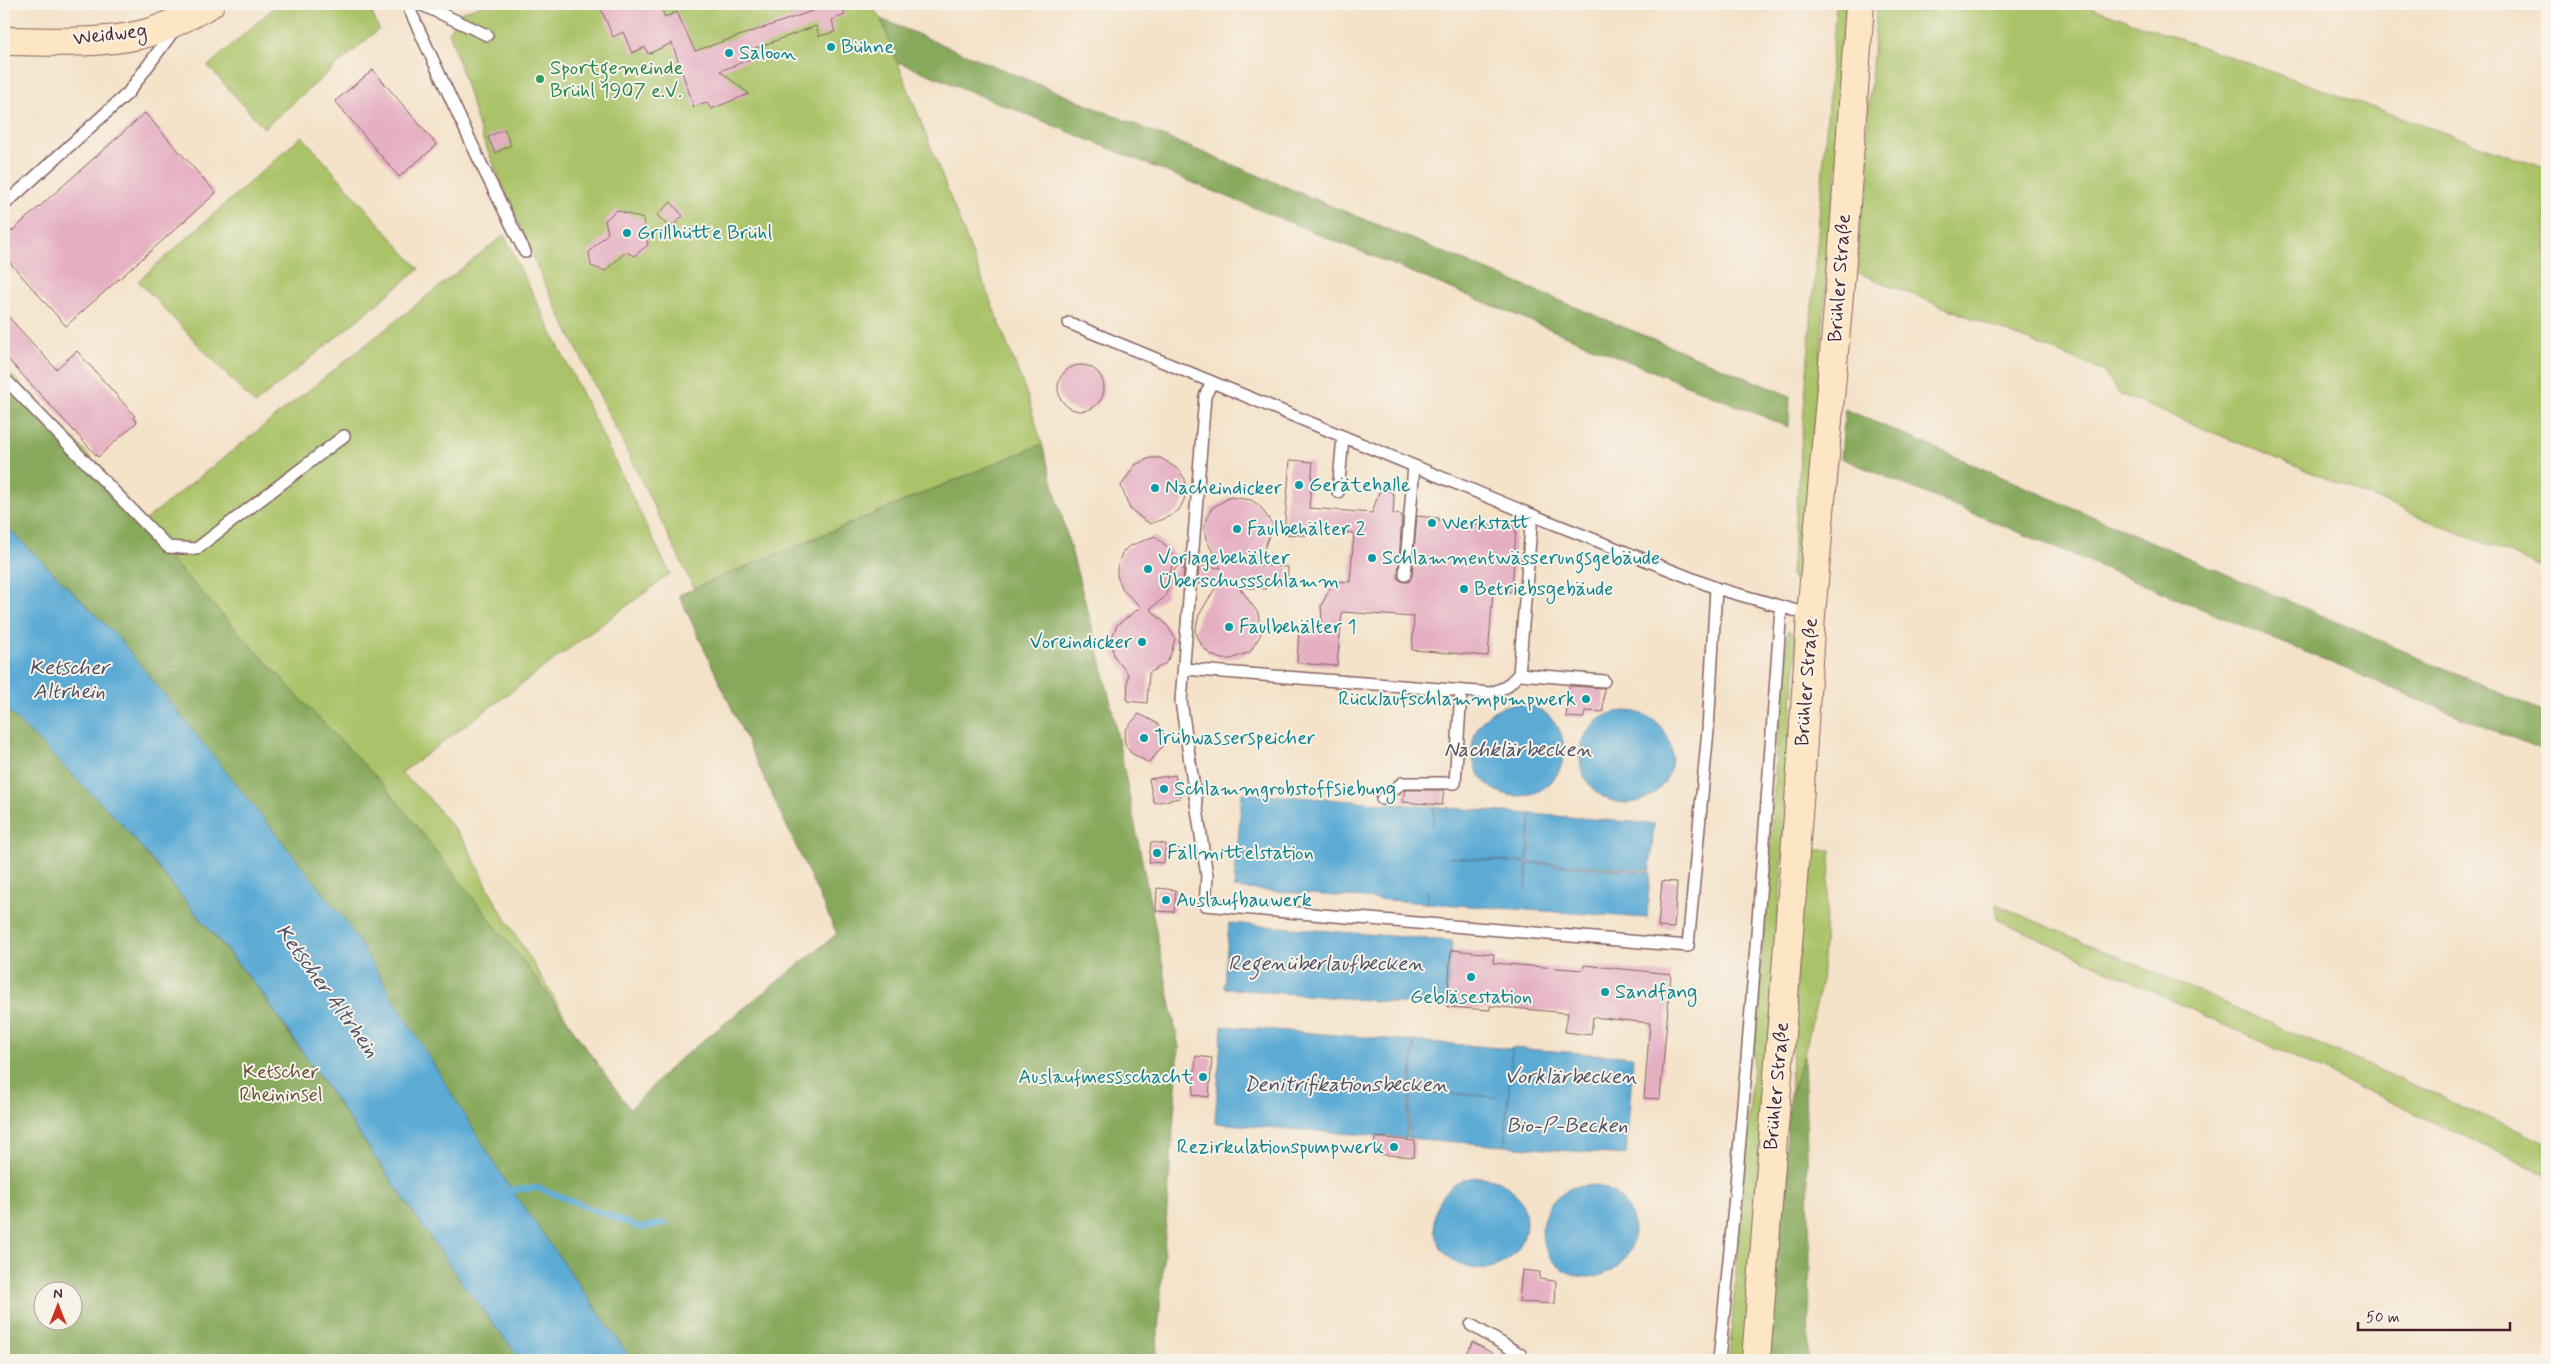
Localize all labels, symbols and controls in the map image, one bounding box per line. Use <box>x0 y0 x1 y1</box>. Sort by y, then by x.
street label: Weidweg <box>71 17 149 54</box>
place label: Bühne <box>841 34 894 61</box>
place label: Saloon <box>739 40 797 67</box>
marker: Bühne <box>825 41 837 53</box>
marker: Saloon <box>723 47 735 59</box>
place label: Sportgemeinde Brühl 1907 e.V. <box>550 55 683 105</box>
marker: Sportgemeinde Brühl 1907 e.V. <box>534 73 546 85</box>
street label: Brühler Straße <box>1822 213 1858 343</box>
place label: Grillhütte Brühl <box>637 220 772 247</box>
marker: Grillhütte Brühl <box>621 227 633 239</box>
place label: Gerätehalle <box>1309 472 1410 499</box>
place label: Nacheindicker <box>1165 475 1283 502</box>
marker: Gerätehalle <box>1293 479 1305 491</box>
marker: Nacheindicker <box>1149 482 1161 494</box>
place label: Werkstatt <box>1442 510 1531 537</box>
place label: Faulbehälter 2 <box>1247 516 1365 543</box>
marker: Werkstatt <box>1426 517 1438 529</box>
marker: Faulbehälter 2 <box>1231 523 1243 535</box>
place label: Vorlagebehälter Überschussschlamm <box>1158 545 1339 595</box>
place label: Schlammentwässerungsgebäude <box>1382 545 1660 574</box>
marker: Schlammentwässerungsgebäude <box>1366 552 1378 564</box>
marker: Vorlagebehälter Überschussschlamm <box>1142 563 1154 575</box>
place label: Betriebsgebäude <box>1474 576 1613 604</box>
marker: Betriebsgebäude <box>1458 583 1470 595</box>
place label: Faulbehälter 1 <box>1239 614 1356 641</box>
street label: Brühler Straße <box>1789 617 1825 747</box>
marker: Faulbehälter 1 <box>1223 621 1235 633</box>
place label: Voreindicker <box>1030 629 1133 656</box>
marker: Voreindicker <box>1136 636 1148 648</box>
water label: Ketscher Altrhein <box>29 654 111 706</box>
place label: Rücklaufschlammpumpwerk <box>1338 686 1576 713</box>
marker: Rücklaufschlammpumpwerk <box>1580 693 1592 705</box>
place label: Trübwasserspeicher <box>1154 725 1315 752</box>
marker: Trübwasserspeicher <box>1138 732 1150 744</box>
water label: Nachklärbecken <box>1444 736 1593 764</box>
place label: Schlammgrobstoffsiebung <box>1174 776 1396 804</box>
marker: Schlammgrobstoffsiebung <box>1158 783 1170 795</box>
place label: Fällmittelstation <box>1167 840 1314 867</box>
marker: Fällmittelstation <box>1151 847 1163 859</box>
place label: Auslaufbauwerk <box>1176 887 1312 914</box>
marker: Auslaufbauwerk <box>1160 894 1172 906</box>
water label: Ketscher Altrhein <box>269 918 385 1064</box>
water label: Regenüberlaufbecken <box>1228 950 1424 980</box>
marker: Gebläsestation <box>1465 971 1477 983</box>
place label: Sandfang <box>1615 979 1697 1007</box>
place label: Gebläsestation <box>1410 984 1532 1011</box>
marker: Sandfang <box>1599 986 1611 998</box>
street label: Brühler Straße <box>1758 1021 1796 1151</box>
park label: Ketscher Rheininsel <box>239 1059 323 1109</box>
water label: Vorklärbecken <box>1504 1063 1638 1091</box>
place label: Auslaufmessschacht <box>1018 1064 1193 1091</box>
marker: Auslaufmessschacht <box>1197 1071 1209 1083</box>
water label: Denitrifikationsbecken <box>1244 1071 1449 1099</box>
water label: Bio-P-Becken <box>1506 1112 1628 1140</box>
place label: Rezirkulationspumpwerk <box>1177 1134 1384 1161</box>
marker: Rezirkulationspumpwerk <box>1388 1141 1400 1153</box>
north arrow <box>32 1282 82 1332</box>
text: N <box>53 1285 63 1303</box>
scale bar <box>2358 1299 2511 1331</box>
text: 50 m <box>2366 1308 2400 1328</box>

